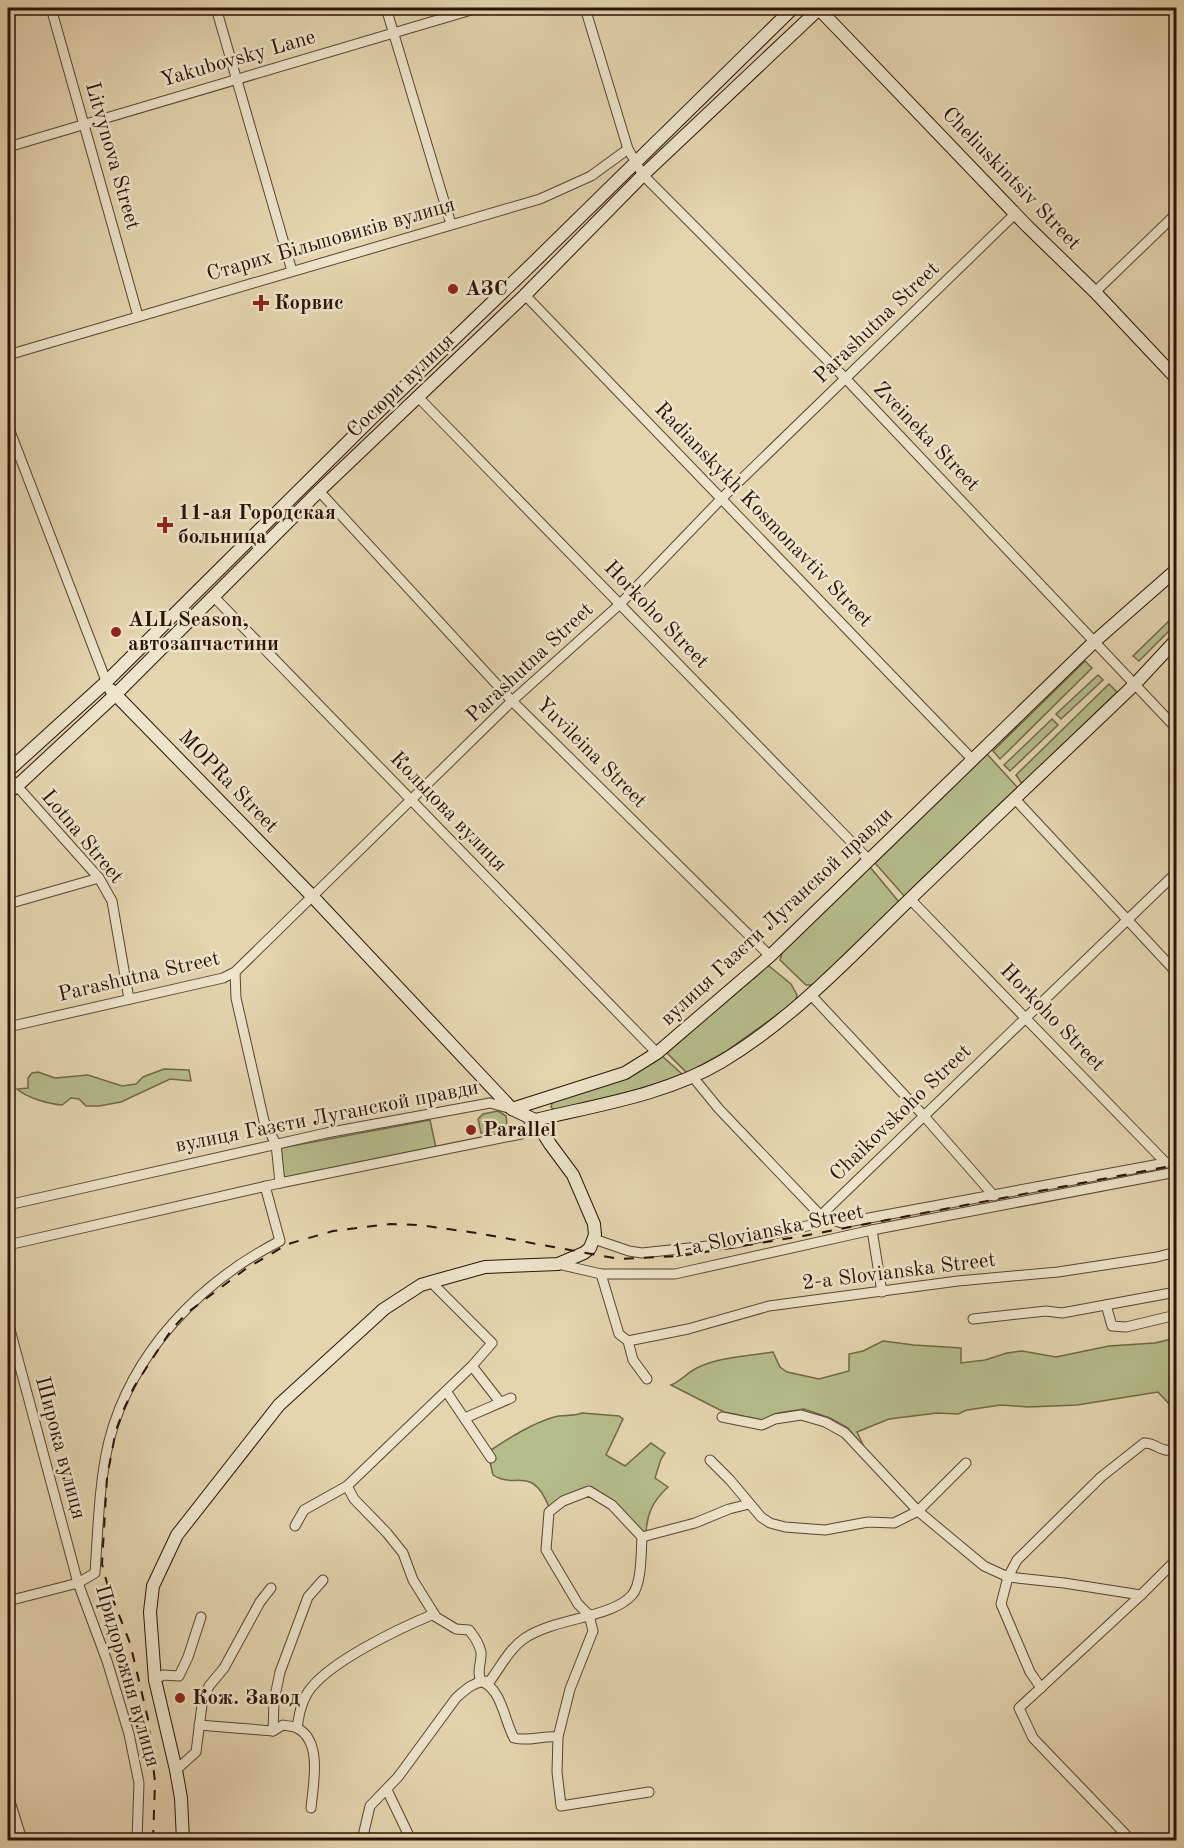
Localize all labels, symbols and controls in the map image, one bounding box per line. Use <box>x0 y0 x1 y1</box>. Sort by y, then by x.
street label: Yakubovsky Lane <box>158 27 318 91</box>
street label: Litvynova Street <box>81 80 143 232</box>
street label: Cheliuskintsiv Street <box>938 104 1084 254</box>
street label: Старих Більшовиків вулиця <box>204 194 458 286</box>
street label: Parashutna Street <box>810 258 944 388</box>
place label: АЗС <box>465 279 508 300</box>
marker: АЗС <box>446 282 460 296</box>
place label: Корвис <box>274 293 344 314</box>
marker: Корвис <box>252 294 270 312</box>
street label: Сосюри вулиця <box>343 330 459 442</box>
street label: Zveineka Street <box>869 378 983 496</box>
street label: Radianskykh Kosmonavtiv Street <box>650 399 876 631</box>
place label: 11-ая Городская больница <box>178 503 336 548</box>
marker: 11-ая Городская больница <box>156 516 174 534</box>
street label: Horkoho Street <box>600 557 712 673</box>
street label: Parashutna Street <box>462 599 598 727</box>
place label: ALL Season, автозапчастини <box>128 610 279 655</box>
marker: ALL Season, автозапчастини <box>109 625 123 639</box>
street label: Yuvileina Street <box>532 694 650 812</box>
street label: MOPRa Street <box>174 727 282 837</box>
street label: Кольцова вулиця <box>386 748 510 876</box>
street label: Lotna Street <box>37 786 127 888</box>
street label: вулиця Газєти Луганской правди <box>657 804 897 1030</box>
street label: Parashutna Street <box>56 948 222 1006</box>
street label: Horkoho Street <box>996 960 1108 1076</box>
street label: Chaikovskoho Street <box>826 1041 976 1185</box>
street label: вулиця Газєти Луганской правди <box>174 1077 480 1157</box>
place label: Parallel <box>483 1120 557 1141</box>
marker: Parallel <box>464 1123 478 1137</box>
street label: 1-a Slovianska Street <box>671 1201 865 1263</box>
street label: 2-a Slovianska Street <box>801 1250 997 1294</box>
street label: Широка вулиця <box>31 1374 89 1522</box>
street label: Придорожня вулиця <box>91 1583 163 1770</box>
place label: Кож. Завод <box>192 1688 300 1709</box>
marker: Кож. Завод <box>173 1691 187 1705</box>

